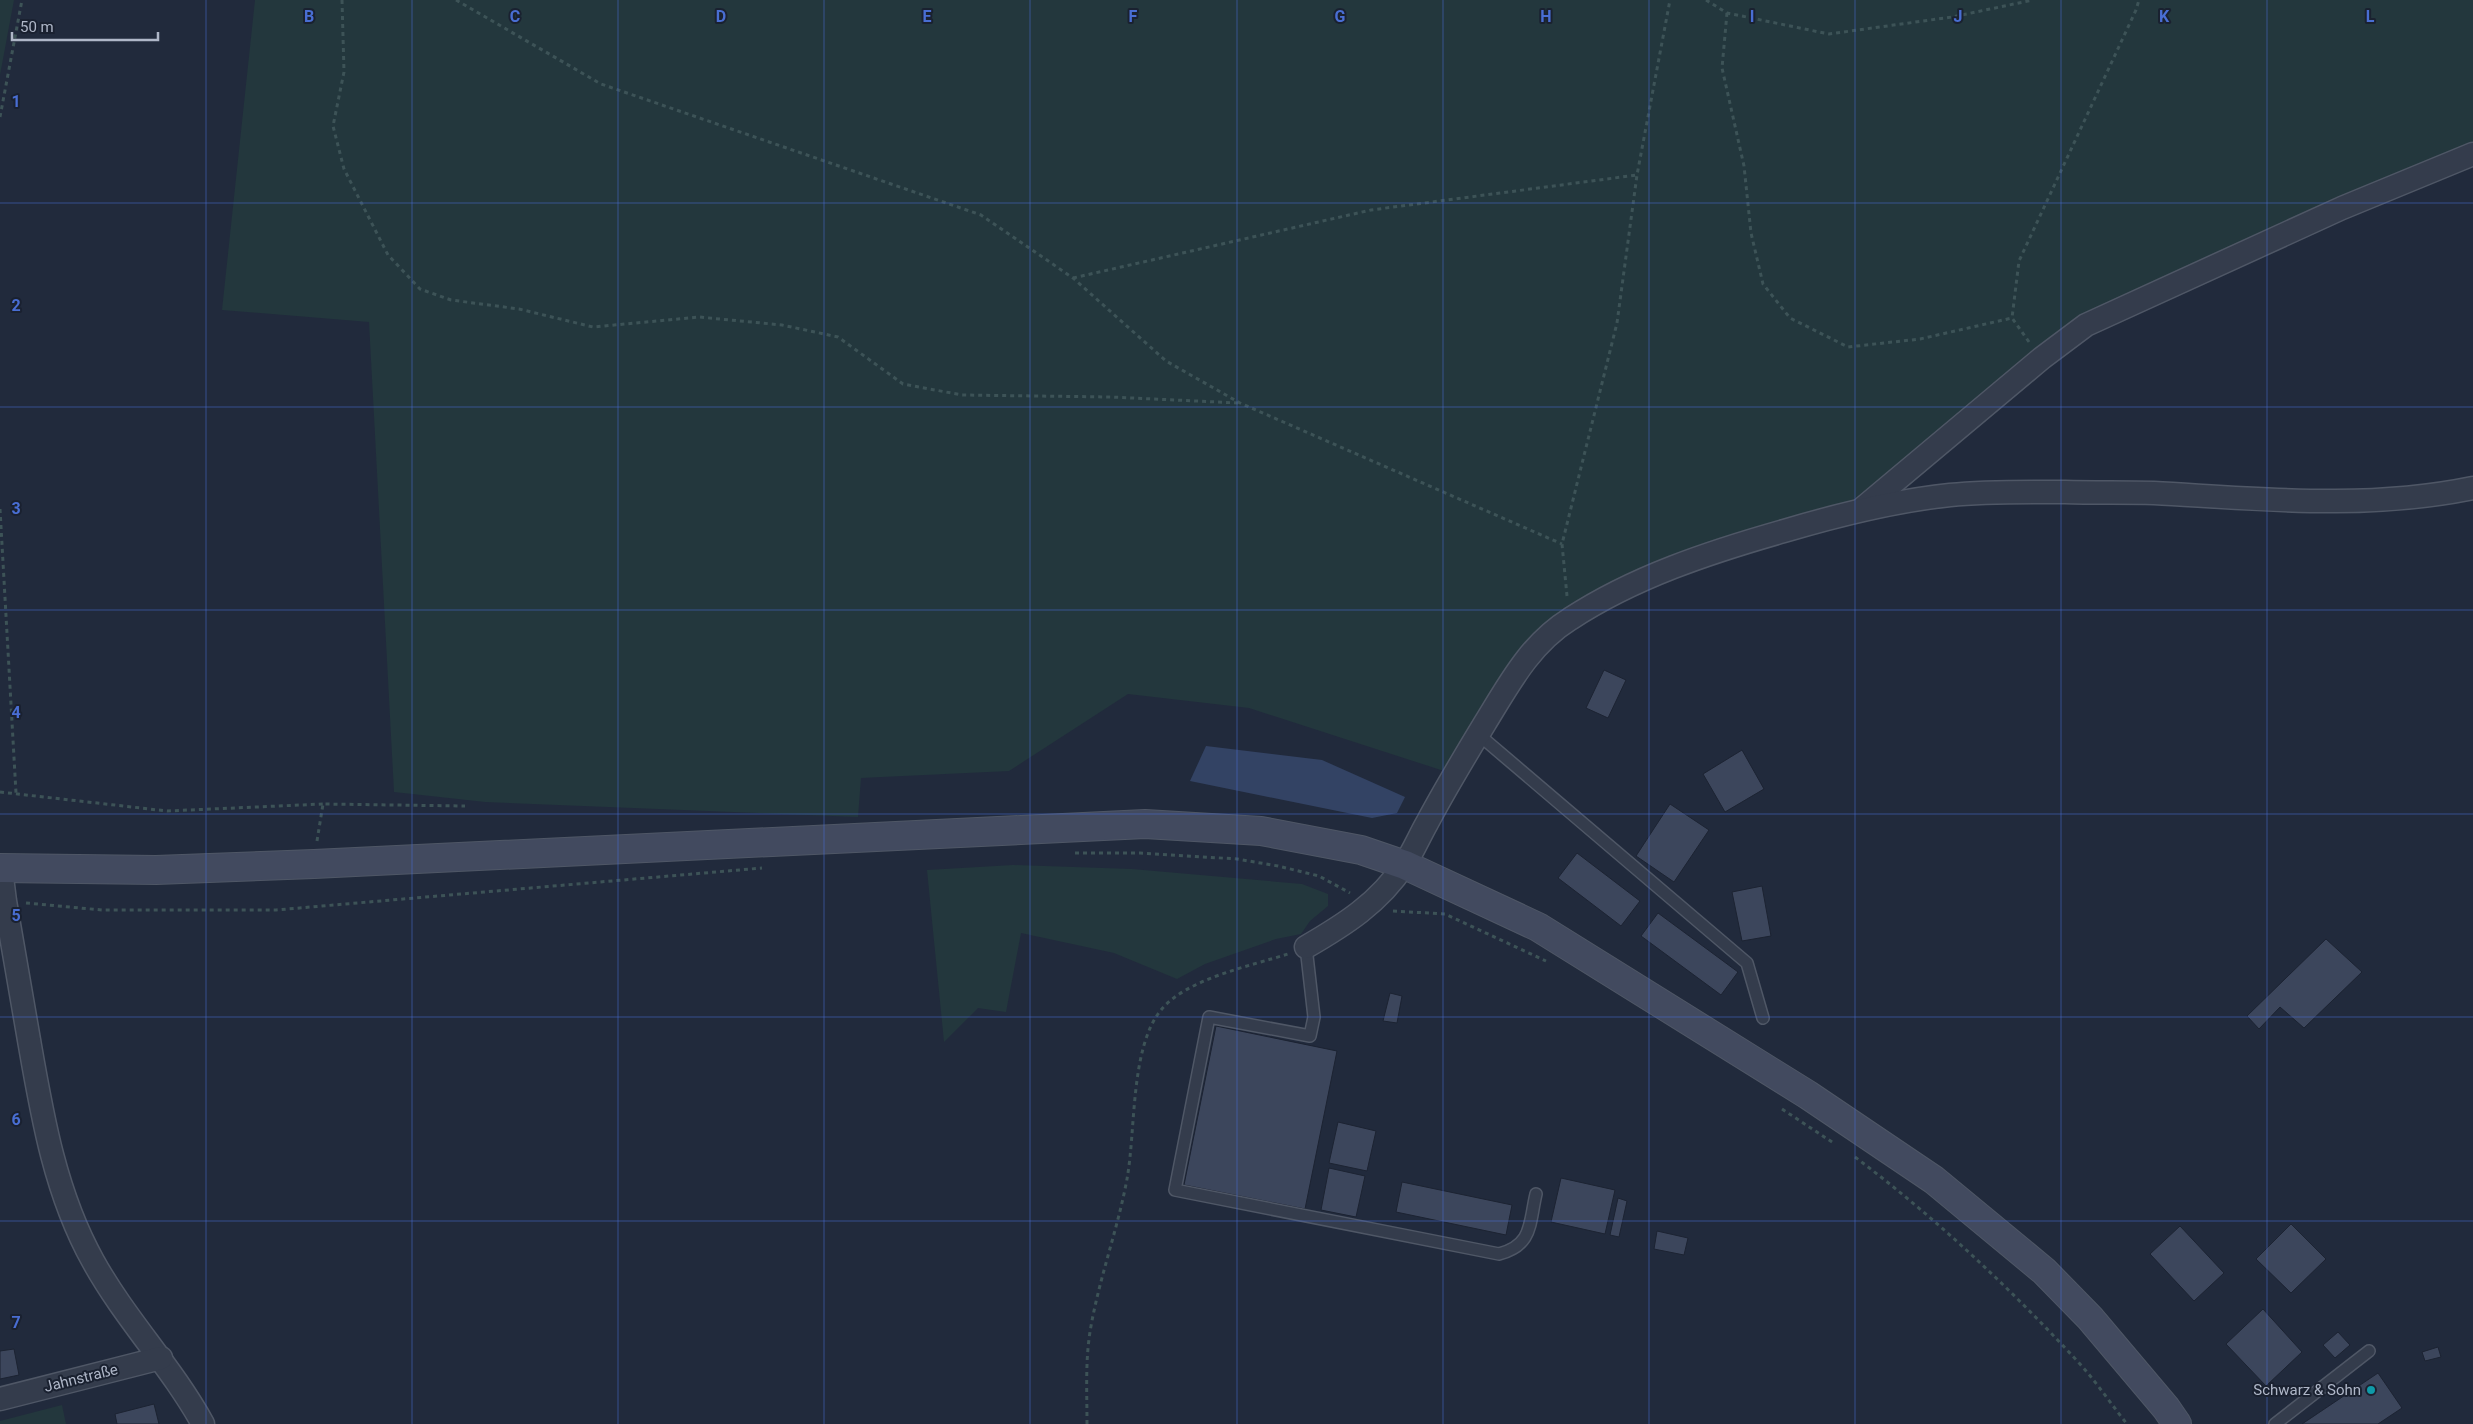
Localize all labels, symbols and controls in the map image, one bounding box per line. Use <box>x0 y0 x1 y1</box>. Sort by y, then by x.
text: B <box>304 7 314 26</box>
text: C <box>510 7 520 26</box>
text: D <box>716 7 726 26</box>
text: E <box>923 7 932 26</box>
text: F <box>1129 7 1138 26</box>
text: G <box>1335 7 1346 26</box>
text: H <box>1540 7 1552 26</box>
text: I <box>1750 7 1754 26</box>
text: J <box>1954 7 1962 26</box>
text: K <box>2159 7 2170 26</box>
text: L <box>2366 7 2375 26</box>
scale bar <box>12 10 159 42</box>
text: 50 m <box>20 18 54 36</box>
text: 1 <box>11 92 21 111</box>
text: 2 <box>11 296 21 315</box>
text: 3 <box>11 499 21 518</box>
text: 4 <box>11 703 21 722</box>
text: 5 <box>11 906 21 925</box>
text: 6 <box>11 1110 21 1129</box>
text: 7 <box>11 1313 21 1332</box>
street label: Jahnstraße <box>42 1360 120 1396</box>
place label: Schwarz & Sohn <box>2253 1381 2361 1399</box>
marker: Schwarz & Sohn <box>2365 1384 2377 1396</box>

